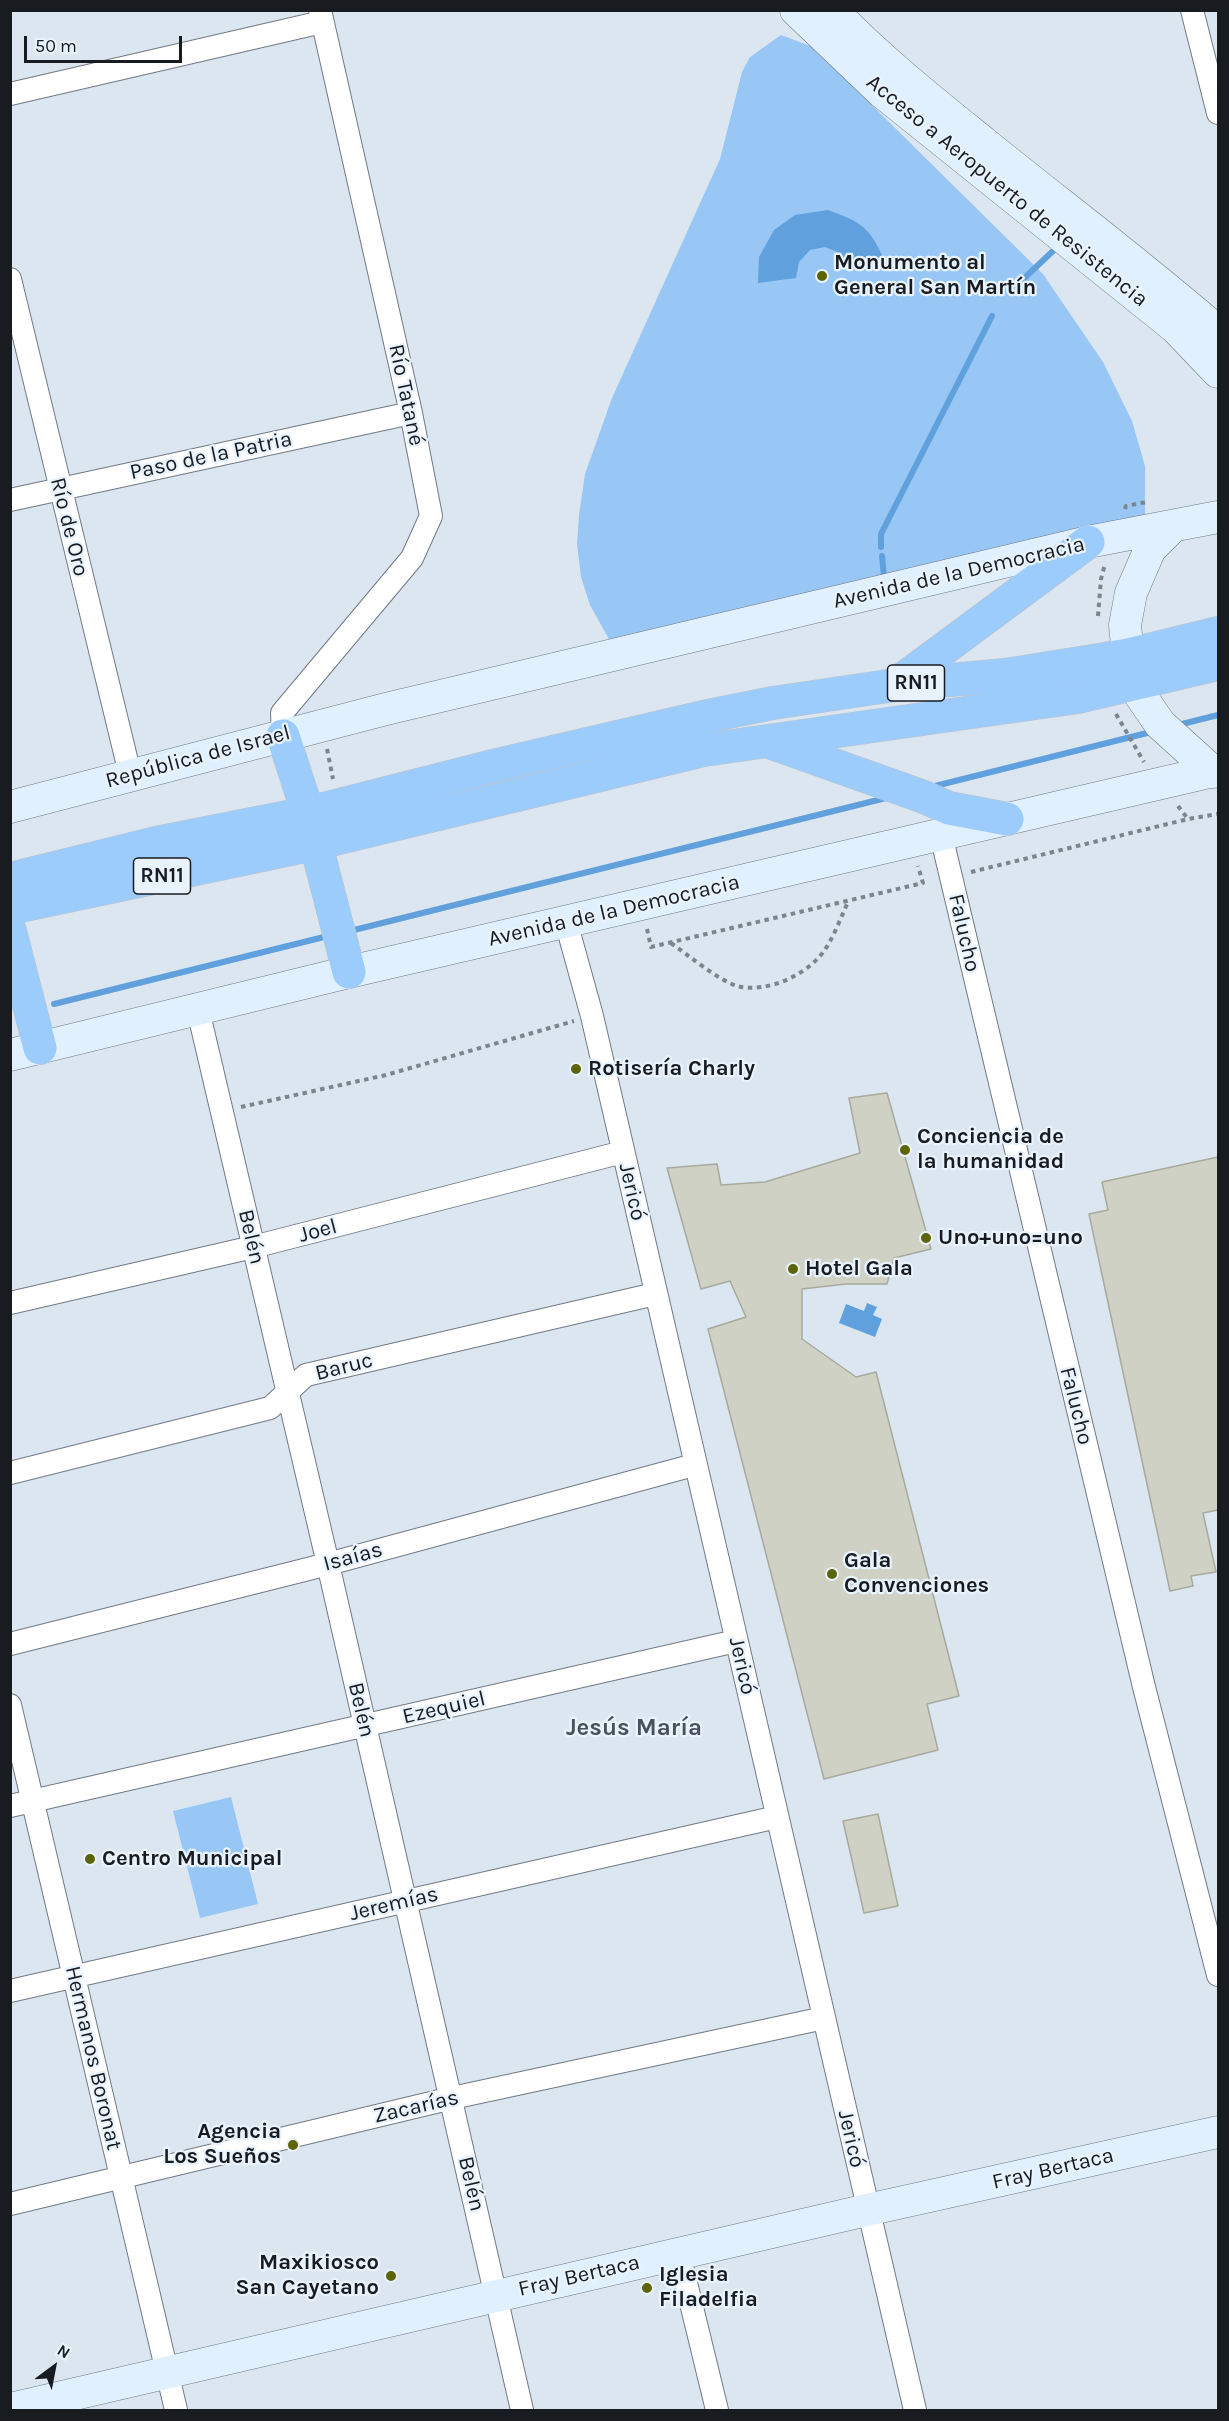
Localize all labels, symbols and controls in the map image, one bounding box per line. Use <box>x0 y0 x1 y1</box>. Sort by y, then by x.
scale bar <box>27 24 184 62</box>
text: 50 m <box>35 35 77 57</box>
street label: Acceso a Aeropuerto de Resistencia <box>861 69 1153 313</box>
place label: Monumento al General San Martín <box>834 250 1036 302</box>
marker: Monumento al General San Martín <box>815 269 829 283</box>
street label: Río Tatané <box>382 342 430 448</box>
street label: Paso de la Patria <box>127 426 295 486</box>
street label: Río de Oro <box>44 475 94 579</box>
street label: Avenida de la Democracia <box>831 531 1087 615</box>
road number: RN11 <box>888 665 944 701</box>
street label: República de Israel <box>103 720 293 794</box>
road number: RN11 <box>134 858 190 894</box>
street label: Avenida de la Democracia <box>486 869 742 953</box>
street label: Falucho <box>942 891 986 975</box>
place label: Rotisería Charly <box>588 1056 755 1082</box>
marker: Rotisería Charly <box>569 1062 583 1076</box>
place label: Conciencia de la humanidad <box>917 1124 1064 1176</box>
marker: Conciencia de la humanidad <box>898 1143 912 1157</box>
street label: Jericó <box>613 1161 651 1223</box>
street label: Belén <box>232 1207 270 1267</box>
street label: Joel <box>296 1213 340 1249</box>
place label: Uno+uno=uno <box>938 1225 1083 1251</box>
marker: Uno+uno=uno <box>919 1231 933 1245</box>
place label: Hotel Gala <box>805 1256 913 1282</box>
marker: Hotel Gala <box>786 1262 800 1276</box>
street label: Baruc <box>312 1347 376 1387</box>
street label: Falucho <box>1054 1364 1098 1448</box>
street label: Isaías <box>321 1536 385 1578</box>
place label: Gala Convenciones <box>844 1548 989 1600</box>
marker: Gala Convenciones <box>825 1567 839 1581</box>
street label: Jericó <box>723 1635 761 1697</box>
street label: Belén <box>342 1680 380 1740</box>
street label: Ezequiel <box>400 1686 488 1730</box>
district label: Jesús María <box>566 1714 702 1742</box>
place label: Centro Municipal <box>102 1846 282 1872</box>
marker: Centro Municipal <box>83 1852 97 1866</box>
street label: Jeremías <box>347 1881 441 1927</box>
street label: Hermanos Boronat <box>59 1963 127 2153</box>
street label: Zacarías <box>371 2084 461 2130</box>
street label: Jericó <box>832 2108 870 2170</box>
place label: Agencia Los Sueños <box>163 2119 281 2170</box>
marker: Agencia Los Sueños <box>286 2138 300 2152</box>
street label: Fray Bertaca <box>990 2142 1116 2196</box>
street label: Belén <box>452 2154 490 2214</box>
street label: Fray Bertaca <box>516 2249 642 2303</box>
place label: Maxikiosco San Cayetano <box>236 2250 379 2302</box>
place label: Iglesia Filadelfia <box>659 2262 758 2314</box>
marker: Maxikiosco San Cayetano <box>384 2269 398 2283</box>
marker: Iglesia Filadelfia <box>640 2281 654 2295</box>
north arrow <box>24 2337 84 2397</box>
text: N <box>54 2340 74 2362</box>

